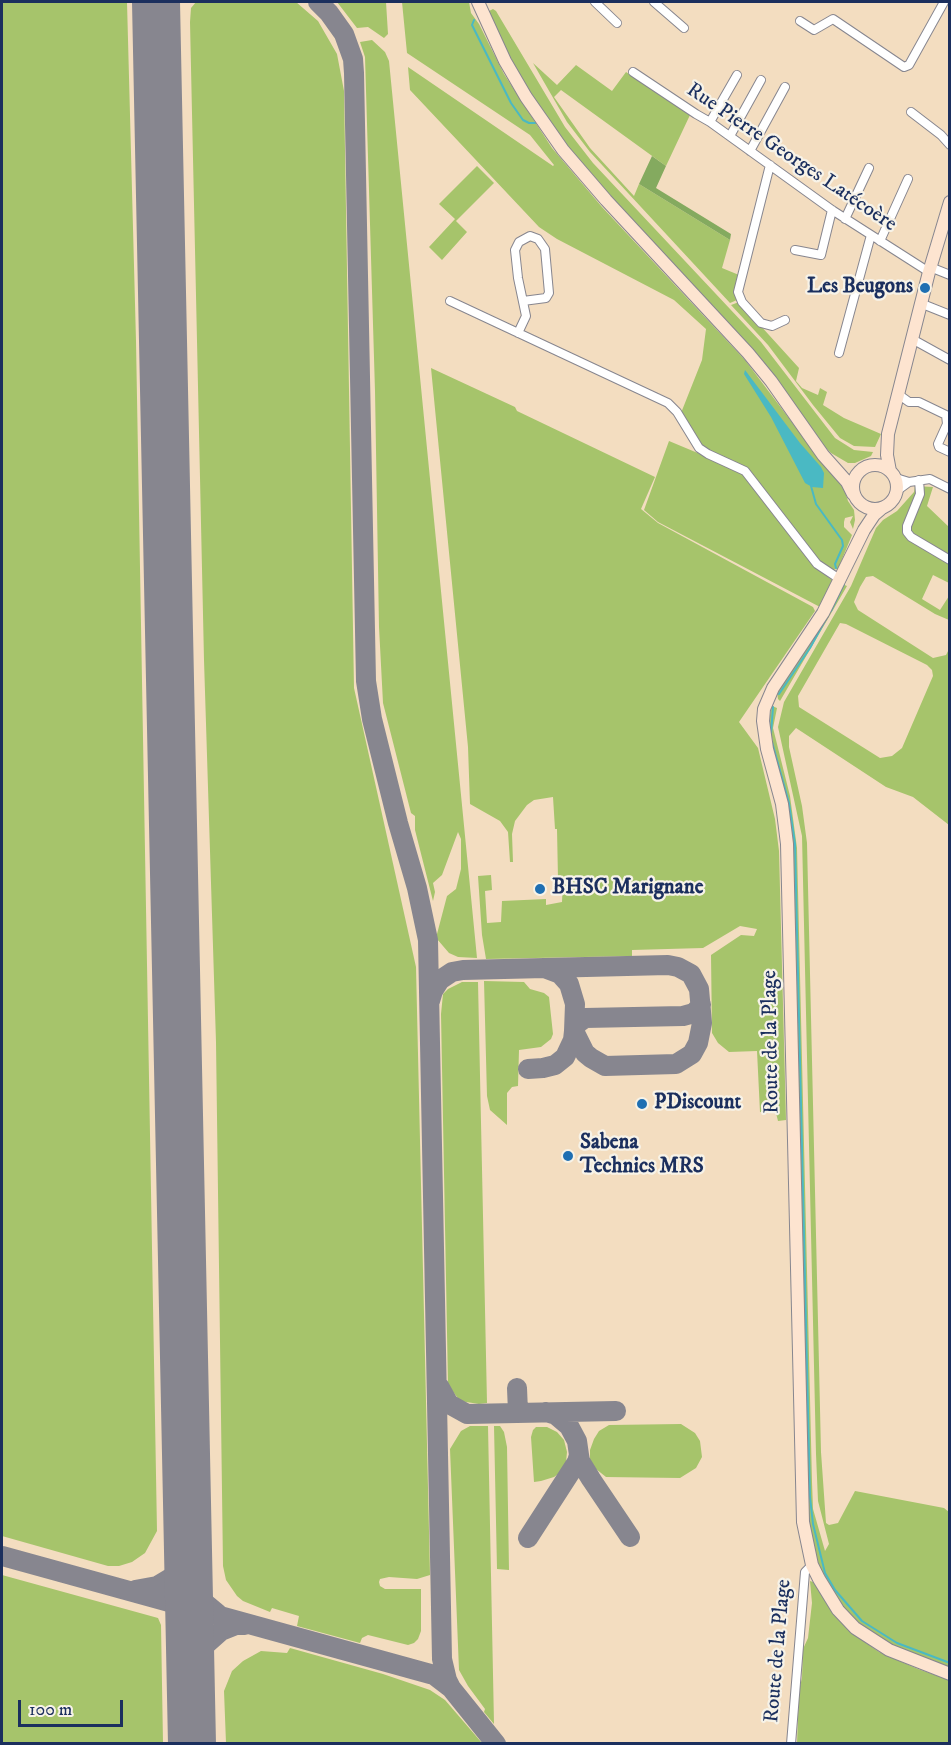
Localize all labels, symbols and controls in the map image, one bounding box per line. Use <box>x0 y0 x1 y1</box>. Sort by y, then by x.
street label: Rue Pierre Georges Latécoère <box>681 78 901 238</box>
place label: Les Beugons <box>807 275 913 301</box>
marker: Les Beugons <box>918 281 932 295</box>
place label: BHSC Marignane <box>552 876 703 902</box>
marker: BHSC Marignane <box>533 882 547 896</box>
street label: Route de la Plage <box>758 970 786 1114</box>
place label: PDiscount <box>654 1091 741 1117</box>
marker: PDiscount <box>635 1097 649 1111</box>
place label: Sabena Technics MRS <box>580 1131 704 1181</box>
marker: Sabena Technics MRS <box>561 1149 575 1163</box>
street label: Route de la Plage <box>760 1578 798 1724</box>
scale bar <box>21 1688 126 1726</box>
text: 100 m <box>29 1699 72 1721</box>

